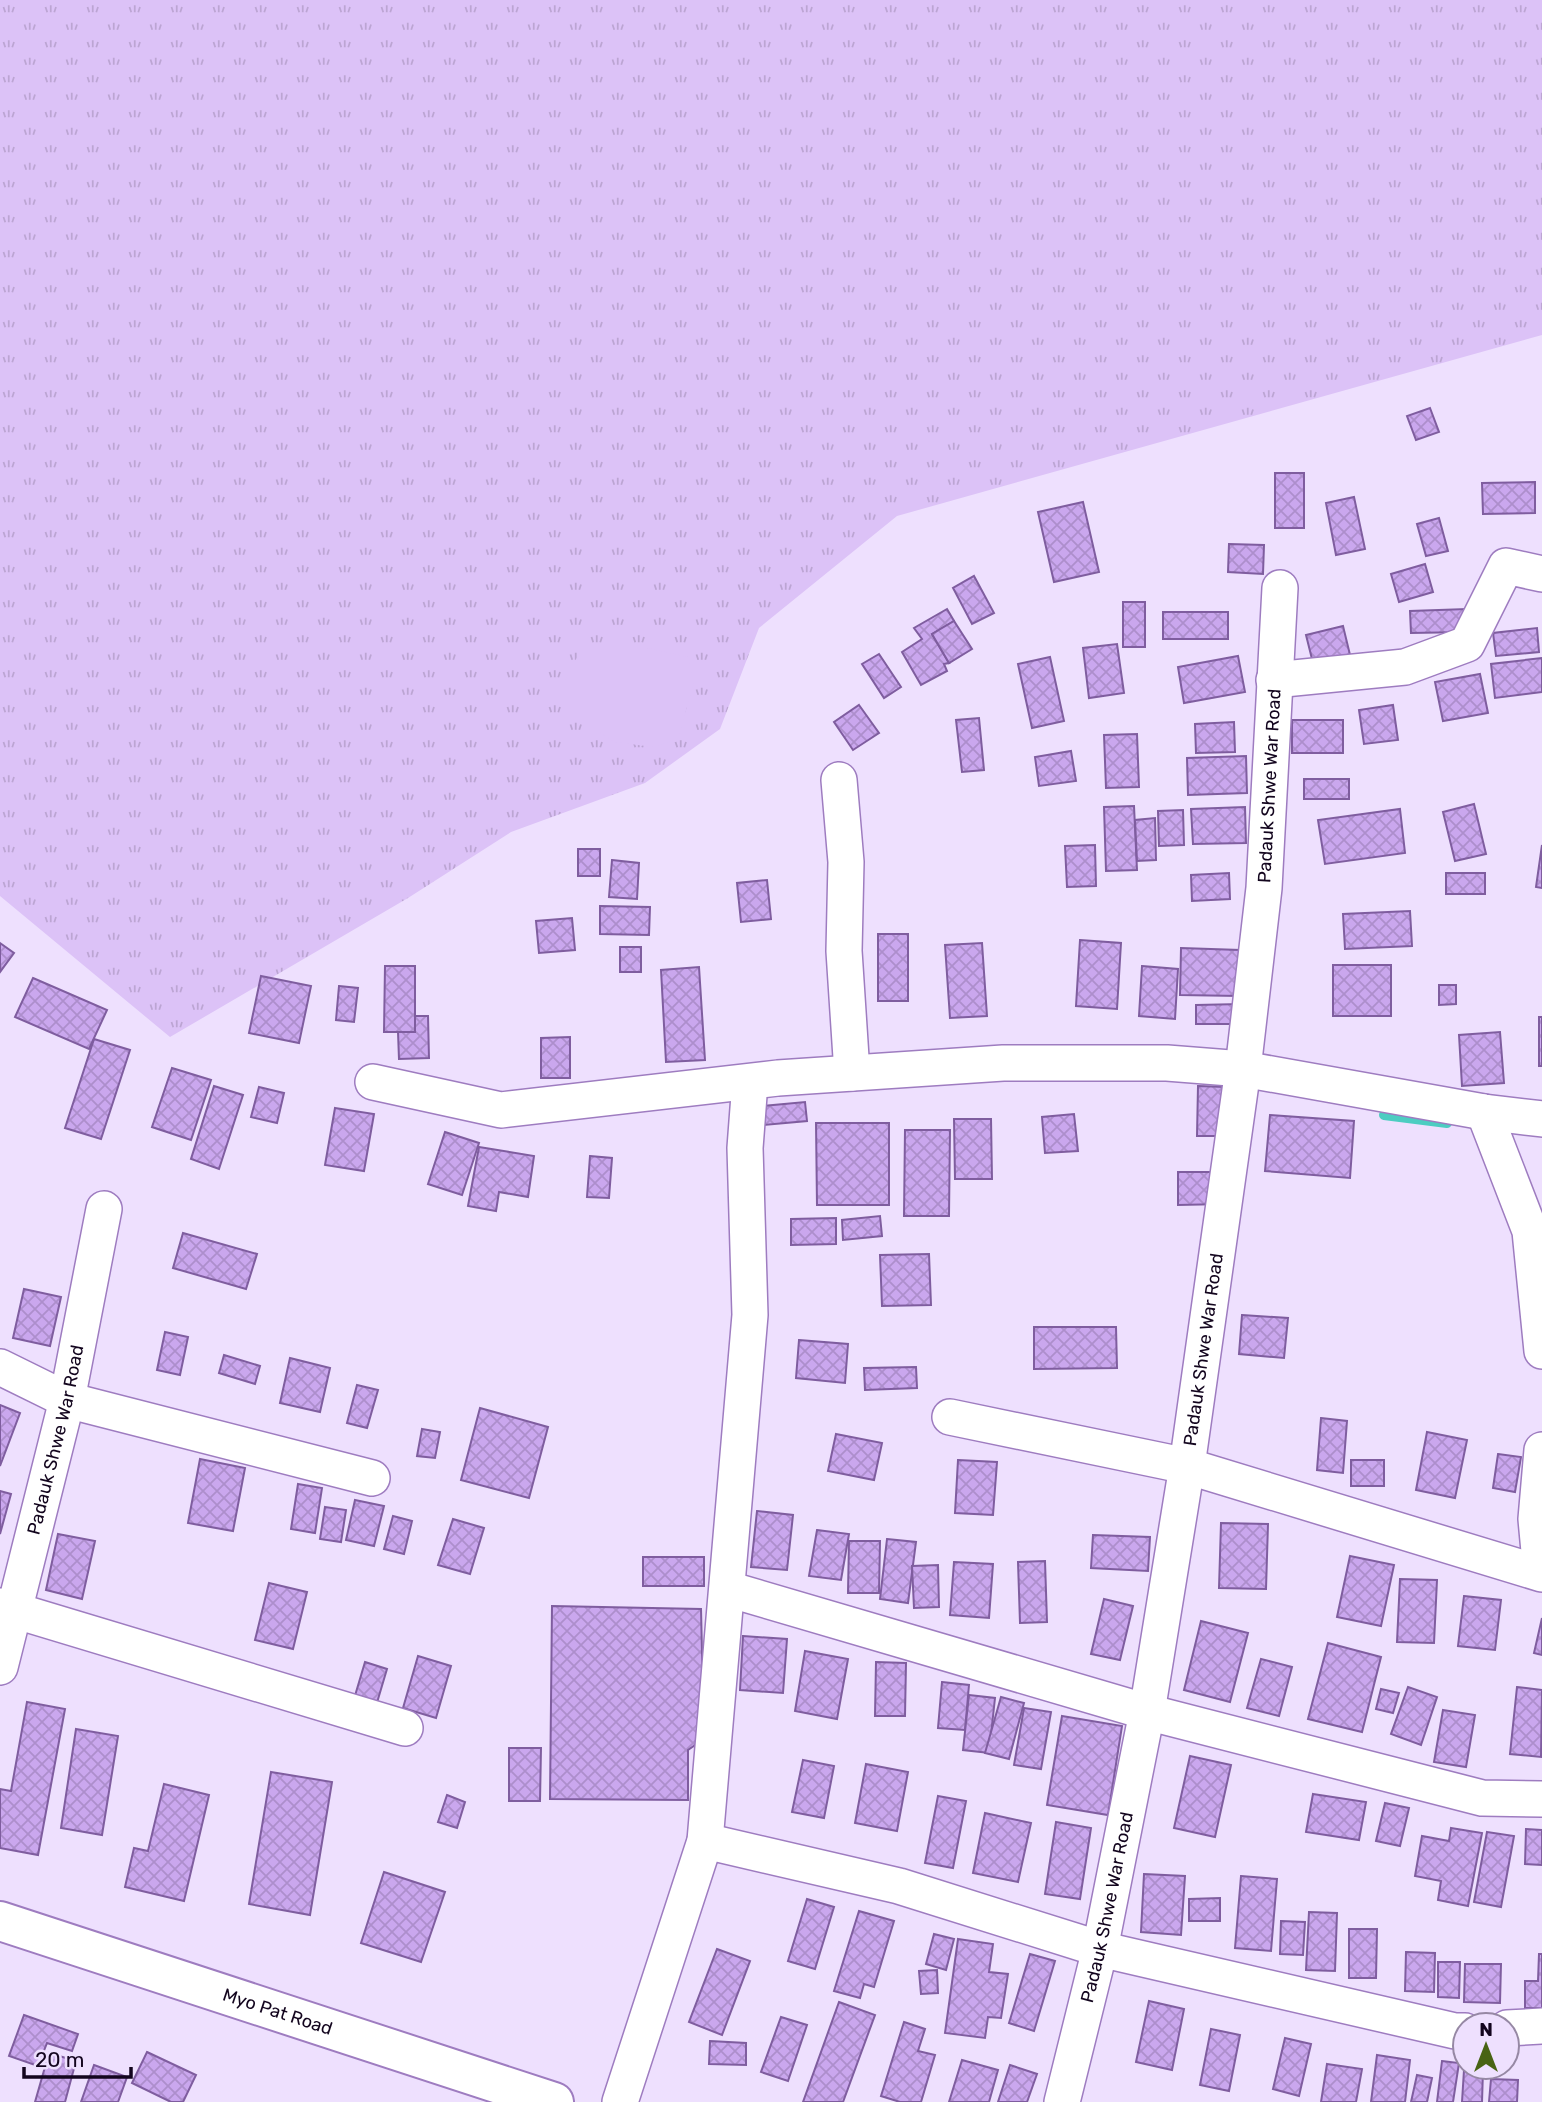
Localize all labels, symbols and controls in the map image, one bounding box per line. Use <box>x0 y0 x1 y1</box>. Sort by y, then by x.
street label: Padauk Shwe War Road <box>1253 688 1286 883</box>
street label: Padauk Shwe War Road <box>1179 1252 1228 1447</box>
street label: Padauk Shwe War Road <box>23 1343 88 1537</box>
street label: Padauk Shwe War Road <box>1076 1810 1138 2005</box>
street label: Myo Pat Road <box>220 1984 335 2040</box>
north arrow <box>1451 2011 1521 2081</box>
text: N <box>1479 2018 1493 2041</box>
scale bar <box>24 2036 131 2080</box>
text: 20 m <box>35 2047 84 2072</box>

